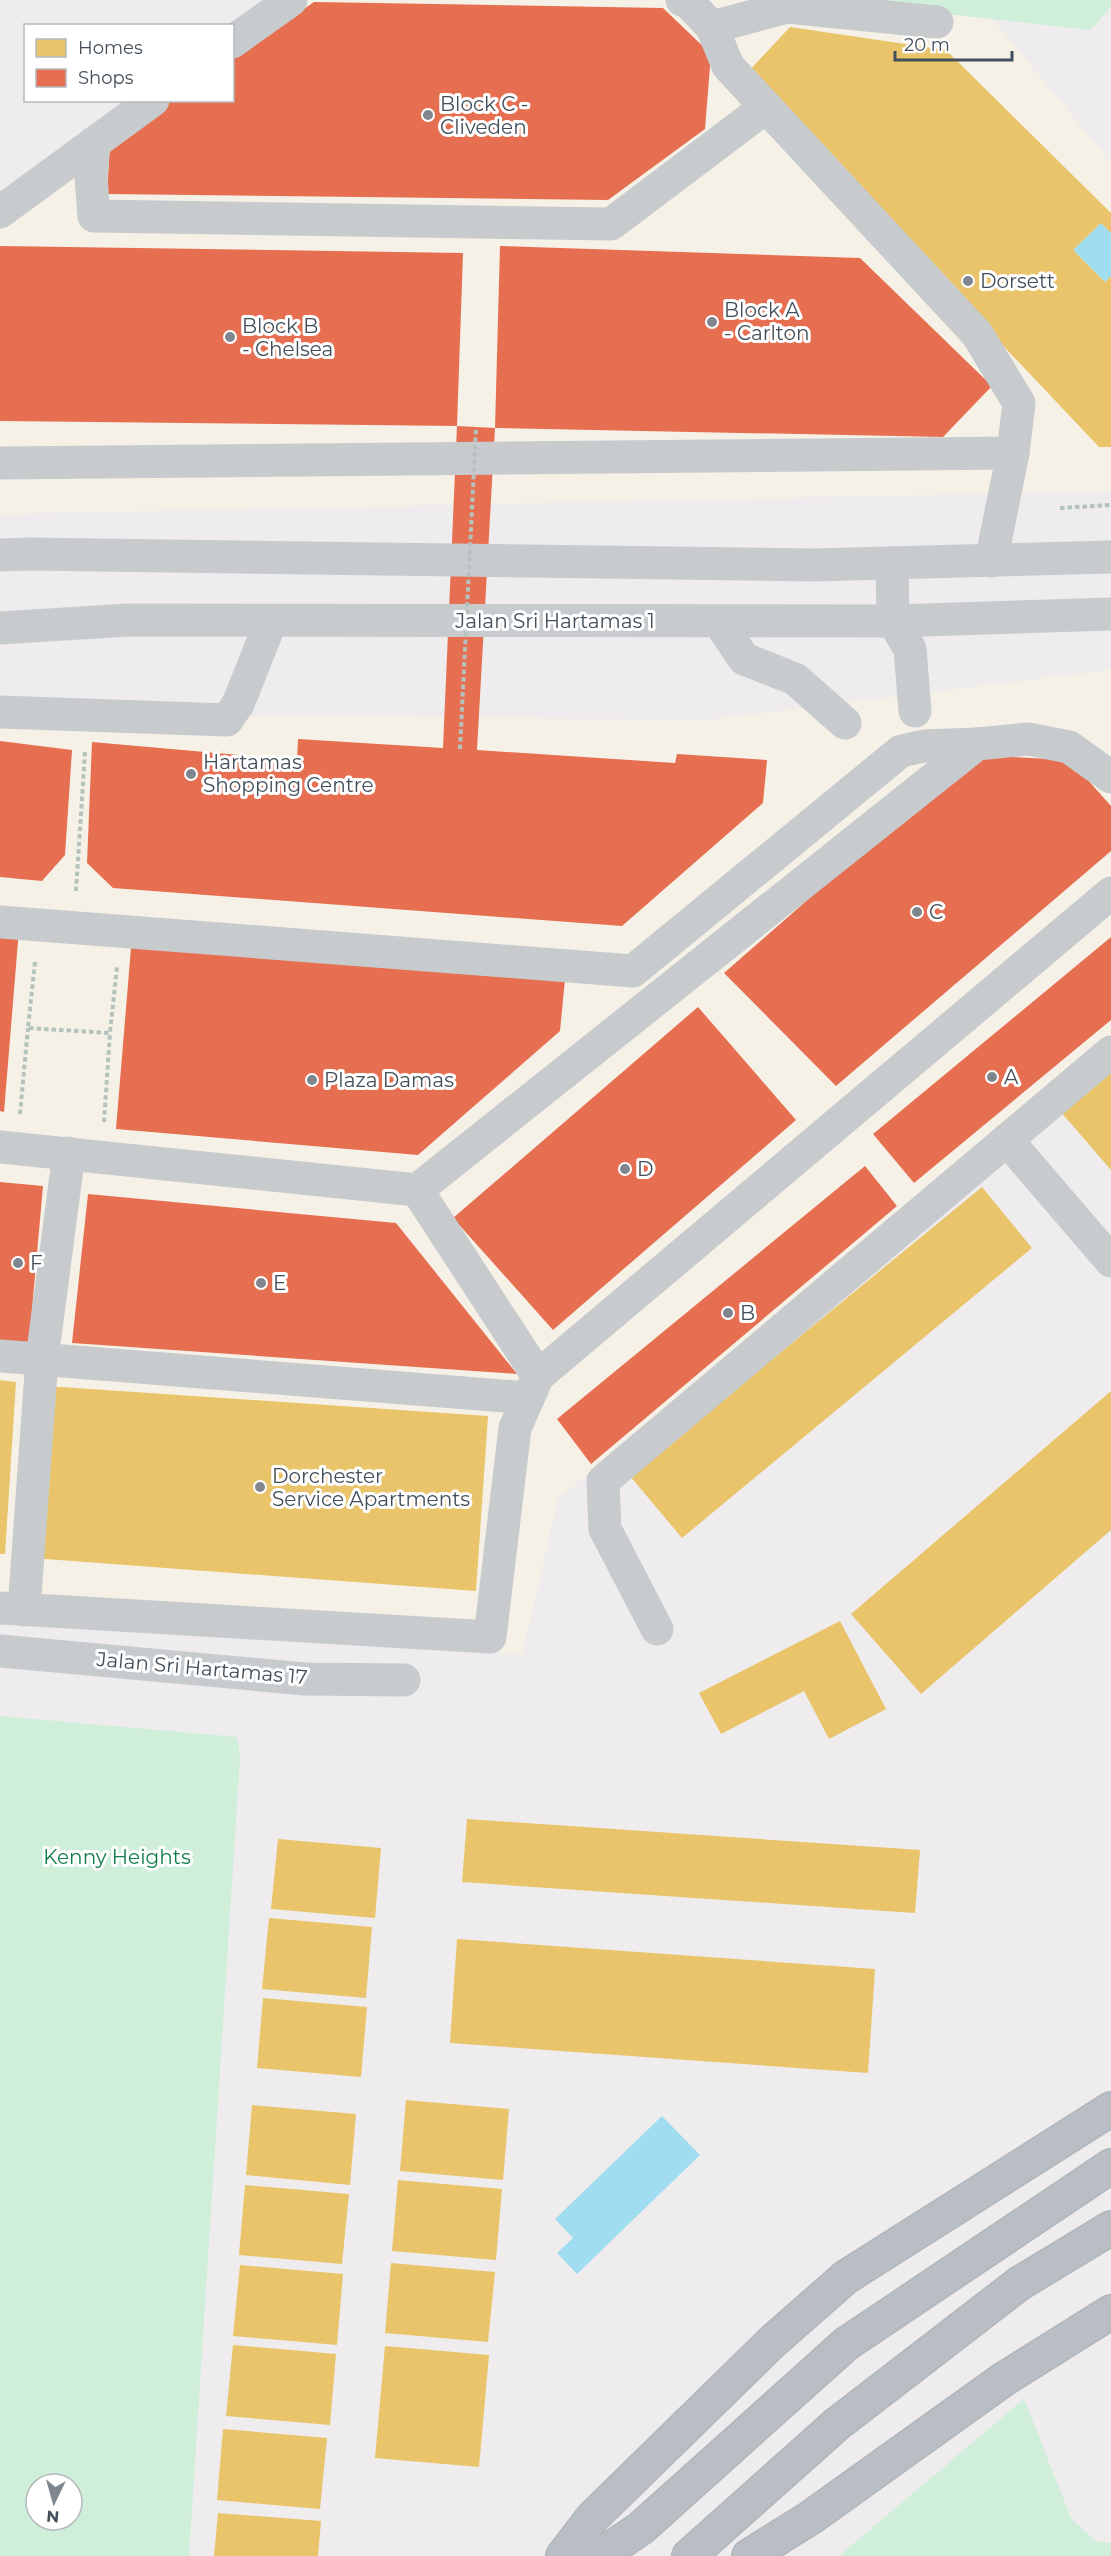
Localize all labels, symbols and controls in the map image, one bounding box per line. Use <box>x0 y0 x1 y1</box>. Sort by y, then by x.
legend <box>24 24 234 102</box>
scale bar <box>895 24 1012 62</box>
text: 20 m <box>904 34 950 56</box>
text: Homes <box>78 37 143 59</box>
text: Shops <box>78 67 134 89</box>
place label: Block C - Cliveden <box>440 92 528 139</box>
marker: Block C - Cliveden <box>421 108 435 122</box>
place label: Dorsett <box>980 269 1055 293</box>
marker: Dorsett <box>961 274 975 288</box>
place label: Block A - Carlton <box>724 298 810 345</box>
place label: Block B - Chelsea <box>242 314 333 361</box>
marker: Block A - Carlton <box>705 315 719 329</box>
marker: Block B - Chelsea <box>223 330 237 344</box>
street label: Jalan Sri Hartamas 1 <box>454 609 655 633</box>
place label: Hartamas Shopping Centre <box>203 750 374 797</box>
marker: Hartamas Shopping Centre <box>184 767 198 781</box>
place label: C <box>929 900 943 924</box>
marker: C <box>910 905 924 919</box>
place label: A <box>1004 1065 1019 1089</box>
place label: Plaza Damas <box>324 1068 454 1092</box>
marker: A <box>985 1070 999 1084</box>
marker: Plaza Damas <box>305 1073 319 1087</box>
place label: D <box>637 1157 654 1181</box>
marker: D <box>618 1162 632 1176</box>
place label: F <box>30 1251 43 1275</box>
marker: F <box>11 1256 25 1270</box>
place label: E <box>273 1271 286 1295</box>
marker: E <box>254 1276 268 1290</box>
place label: B <box>740 1301 755 1325</box>
marker: B <box>721 1306 735 1320</box>
place label: Dorchester Service Apartments <box>272 1464 470 1511</box>
marker: Dorchester Service Apartments <box>253 1480 267 1494</box>
street label: Jalan Sri Hartamas 17 <box>95 1647 308 1689</box>
park label: Kenny Heights <box>43 1845 191 1869</box>
north arrow <box>24 2472 84 2532</box>
text: N <box>45 2506 60 2526</box>

